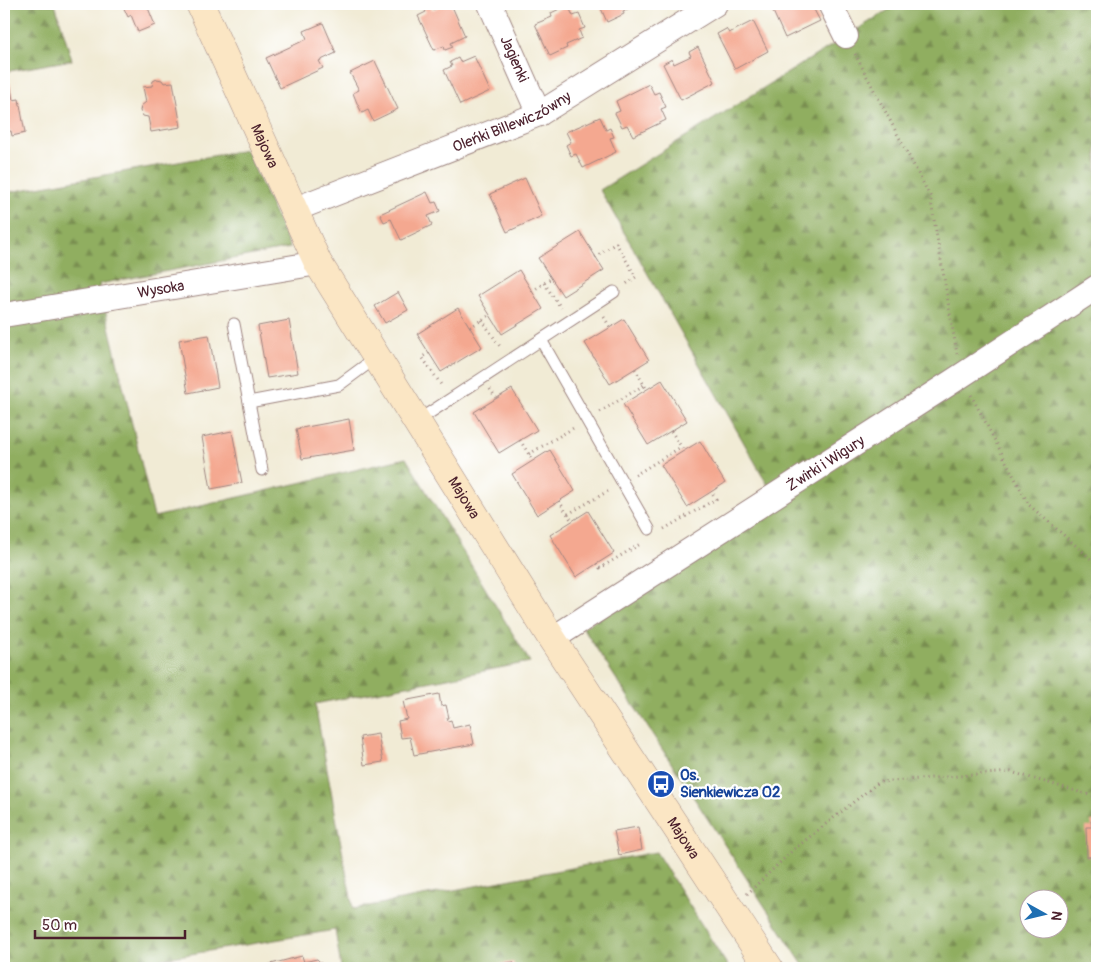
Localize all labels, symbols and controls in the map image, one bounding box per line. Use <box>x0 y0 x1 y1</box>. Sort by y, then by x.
street label: Jagienki <box>495 33 533 86</box>
street label: Oleńki Billewiczówny <box>450 87 575 157</box>
street label: Majowa <box>246 121 282 171</box>
street label: Wysoka <box>136 276 186 303</box>
street label: Żwirki i Wigury <box>783 431 869 496</box>
street label: Majowa <box>443 473 484 523</box>
place label: Os. Sienkiewicza 02 <box>680 766 780 802</box>
bus stop icon: Os. Sienkiewicza 02 <box>646 769 676 799</box>
street label: Majowa <box>662 814 704 863</box>
north arrow <box>1018 890 1068 940</box>
scale bar <box>35 907 185 939</box>
text: N <box>1047 910 1065 922</box>
text: 50 m <box>42 916 77 935</box>

